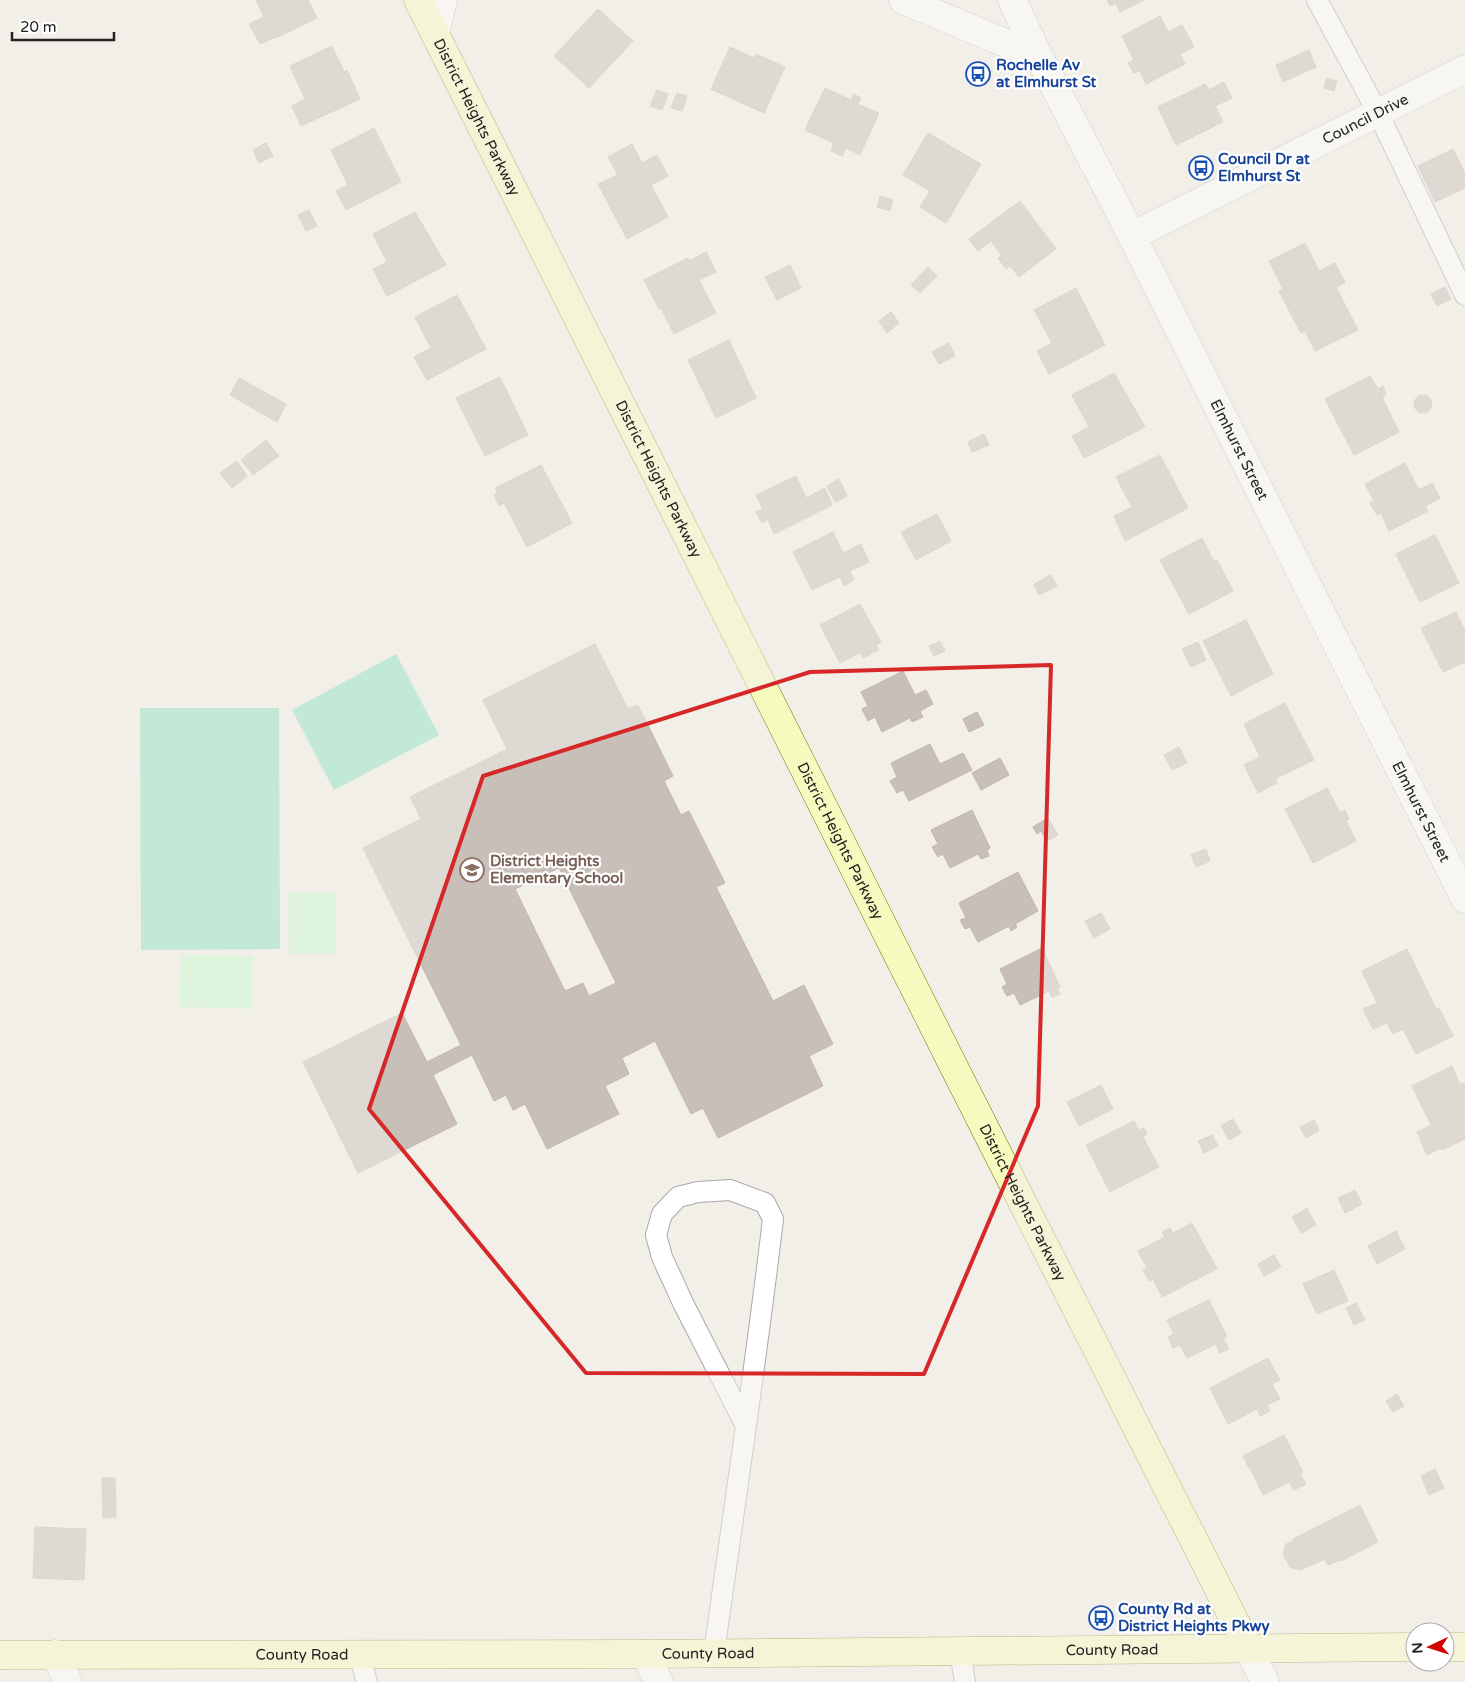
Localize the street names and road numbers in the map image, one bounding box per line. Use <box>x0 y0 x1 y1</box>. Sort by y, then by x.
street label: District Heights Parkway <box>430 35 524 199</box>
street label: Council Drive <box>1319 90 1411 148</box>
street label: Elmhurst Street <box>1206 396 1272 504</box>
street label: District Heights Parkway <box>612 397 706 561</box>
street label: Elmhurst Street <box>1388 758 1454 865</box>
street label: District Heights Parkway <box>793 759 887 923</box>
street label: District Heights Parkway <box>975 1121 1070 1284</box>
street label: County Road <box>1066 1640 1158 1659</box>
street label: County Road <box>662 1644 754 1663</box>
street label: County Road <box>256 1645 348 1664</box>

